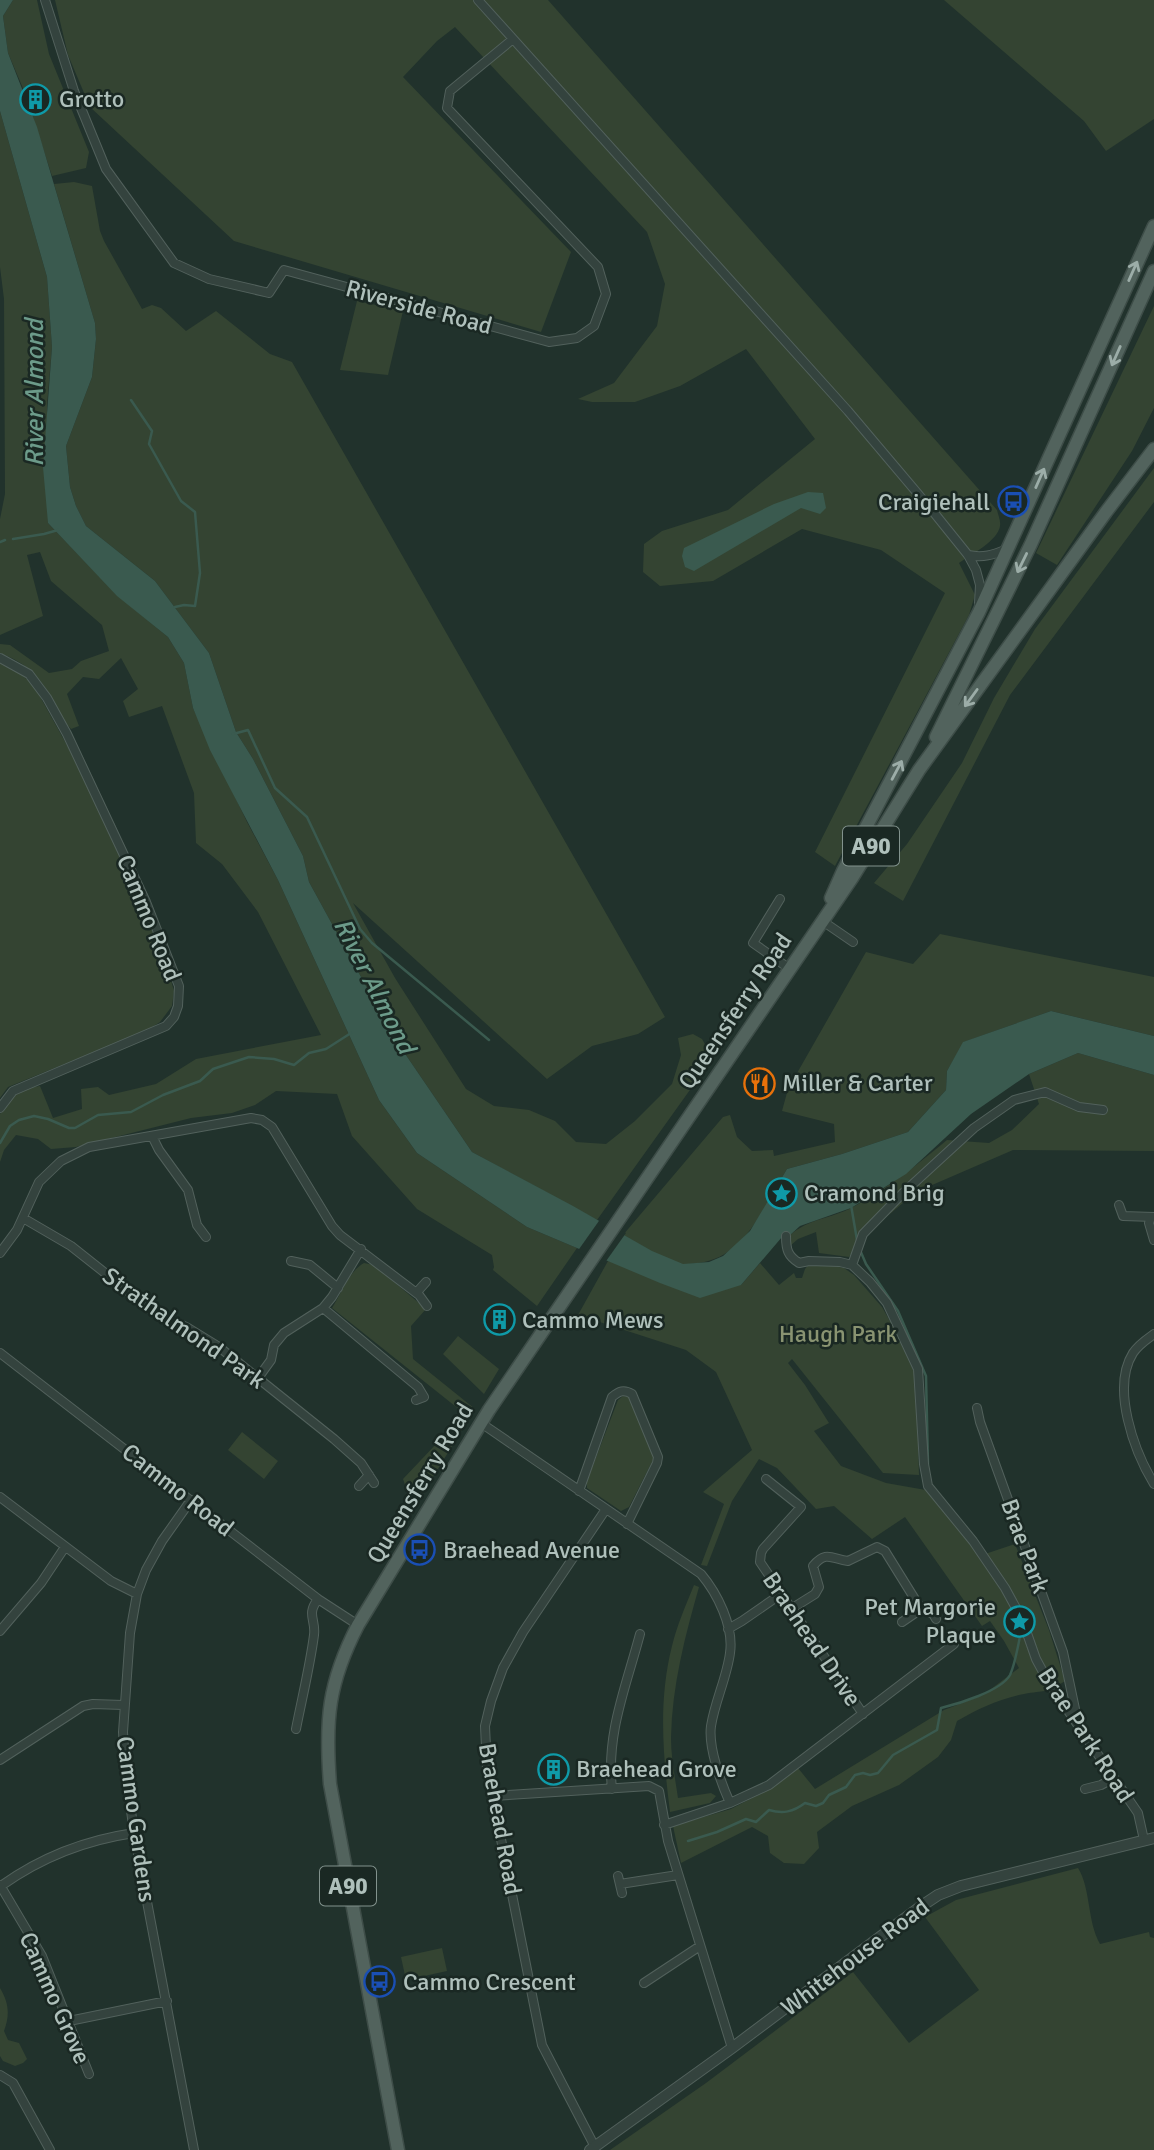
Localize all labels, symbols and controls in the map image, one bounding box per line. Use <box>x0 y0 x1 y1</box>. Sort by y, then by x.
building icon: Grotto <box>19 82 53 116</box>
place label: Grotto <box>59 84 124 114</box>
one-way arrow <box>1127 261 1141 282</box>
street label: Riverside Road <box>342 273 496 341</box>
water label: River Almond <box>19 316 51 467</box>
one-way arrow <box>1109 345 1122 366</box>
one-way arrow <box>1034 468 1047 489</box>
bus stop icon: Craigiehall <box>996 485 1030 519</box>
place label: Craigiehall <box>878 487 990 517</box>
one-way arrow <box>1015 552 1029 573</box>
one-way arrow <box>964 689 979 707</box>
one-way arrow <box>890 761 904 781</box>
road number: A90 <box>843 826 899 866</box>
street label: Cammo Road <box>110 850 188 986</box>
water label: River Almond <box>326 913 423 1062</box>
street label: Queensferry Road <box>672 927 798 1095</box>
restaurant icon: Miller & Carter <box>742 1066 776 1100</box>
place label: Miller & Carter <box>782 1068 933 1098</box>
place icon: Cramond Brig <box>764 1176 798 1210</box>
place label: Cramond Brig <box>804 1178 945 1208</box>
street label: Strathalmond Park <box>97 1261 271 1395</box>
building icon: Cammo Mews <box>482 1303 516 1337</box>
place label: Cammo Mews <box>522 1305 663 1335</box>
park label: Haugh Park <box>779 1319 897 1349</box>
street label: Queensferry Road <box>360 1397 480 1569</box>
street label: Cammo Road <box>116 1437 240 1543</box>
street label: Brae Park <box>994 1495 1056 1597</box>
bus stop icon: Braehead Avenue <box>403 1533 437 1567</box>
place label: Braehead Avenue <box>443 1535 620 1565</box>
street label: Braehead Drive <box>756 1566 868 1712</box>
place label: Pet Margorie Plaque <box>864 1592 996 1650</box>
place icon: Pet Margorie Plaque <box>1002 1604 1036 1638</box>
street label: Brae Park Road <box>1031 1662 1141 1808</box>
street label: Cammo Gardens <box>110 1734 162 1904</box>
street label: Braehead Road <box>472 1741 528 1897</box>
building icon: Braehead Grove <box>536 1752 570 1786</box>
place label: Braehead Grove <box>576 1754 737 1784</box>
road number: A90 <box>320 1867 376 1906</box>
street label: Whitehouse Road <box>775 1891 935 2023</box>
street label: Cammo Grove <box>13 1927 97 2069</box>
bus stop icon: Cammo Crescent <box>363 1965 397 1999</box>
place label: Cammo Crescent <box>403 1967 576 1997</box>

